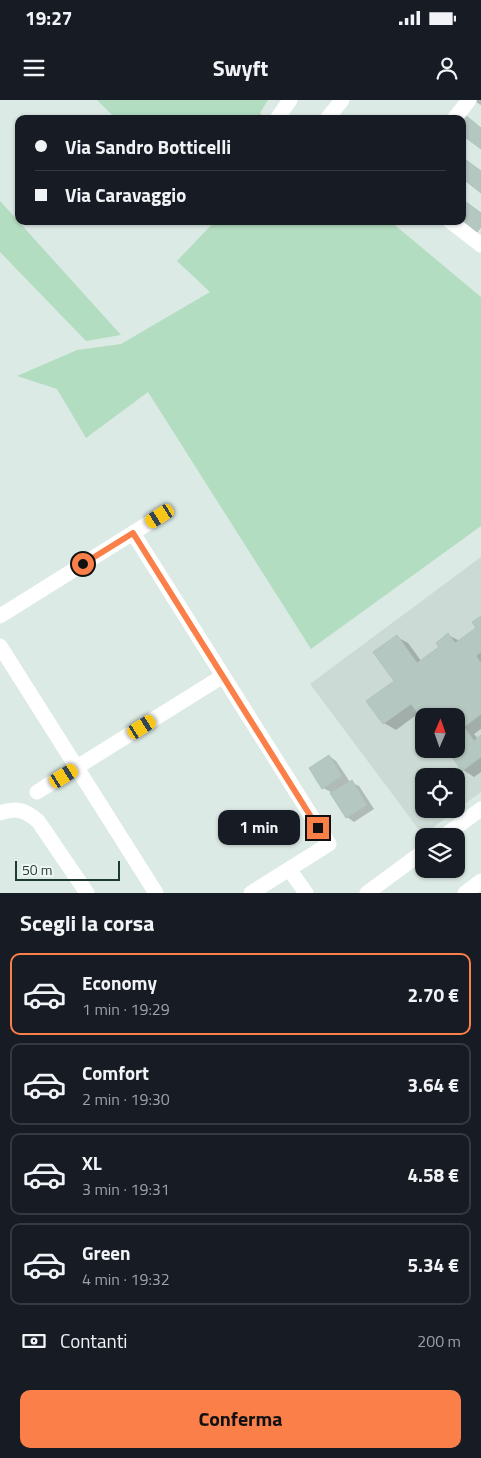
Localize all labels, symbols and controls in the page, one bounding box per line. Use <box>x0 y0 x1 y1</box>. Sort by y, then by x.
text: 19:27 <box>25 3 72 32</box>
text: Swyft <box>213 51 268 85</box>
icon: menu <box>20 54 48 82</box>
icon: person <box>433 54 461 82</box>
text: Via Sandro Botticelli <box>65 132 231 161</box>
text: Via Caravaggio <box>65 180 186 209</box>
car <box>143 502 176 530</box>
route start <box>72 553 94 575</box>
north arrow <box>415 708 465 758</box>
map controls <box>415 708 465 878</box>
car <box>125 713 158 741</box>
car <box>47 762 80 790</box>
button: locate <box>415 768 465 818</box>
callout: 1 min <box>218 810 300 846</box>
text: 1 min <box>240 815 278 839</box>
route end <box>307 817 329 839</box>
button: layers <box>415 828 465 878</box>
scale bar <box>15 858 120 881</box>
text: 50 m <box>22 859 52 880</box>
text: Scegli la corsa <box>20 906 154 940</box>
text: Economy <box>82 968 157 997</box>
icon: car <box>22 972 67 1017</box>
text: 2.70 € <box>407 980 459 1009</box>
text: 1 min · 19:29 <box>82 997 170 1021</box>
text: Comfort <box>82 1058 149 1087</box>
icon: car <box>22 1062 67 1107</box>
text: 3.64 € <box>407 1070 459 1099</box>
text: 2 min · 19:30 <box>82 1087 170 1111</box>
text: XL <box>82 1148 102 1177</box>
icon: car <box>22 1152 67 1197</box>
text: 4.58 € <box>407 1160 459 1189</box>
text: 3 min · 19:31 <box>82 1177 170 1201</box>
text: Green <box>82 1238 131 1267</box>
icon: car <box>22 1242 67 1287</box>
text: 5.34 € <box>407 1250 459 1279</box>
text: 4 min · 19:32 <box>82 1267 170 1291</box>
text: Contanti <box>60 1326 128 1355</box>
icon: cash <box>20 1327 48 1355</box>
text: 200 m <box>417 1329 461 1353</box>
button: Conferma <box>20 1390 461 1448</box>

